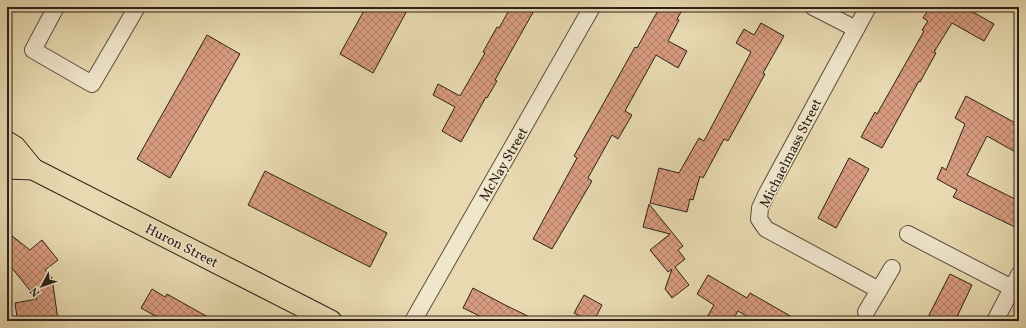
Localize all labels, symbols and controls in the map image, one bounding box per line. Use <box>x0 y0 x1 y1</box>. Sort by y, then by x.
street label: Michaelmass Street <box>756 96 827 212</box>
street label: McNay Street <box>475 124 533 205</box>
street label: Huron Street <box>142 220 221 273</box>
north arrow <box>22 266 62 306</box>
text: N <box>27 284 44 300</box>

